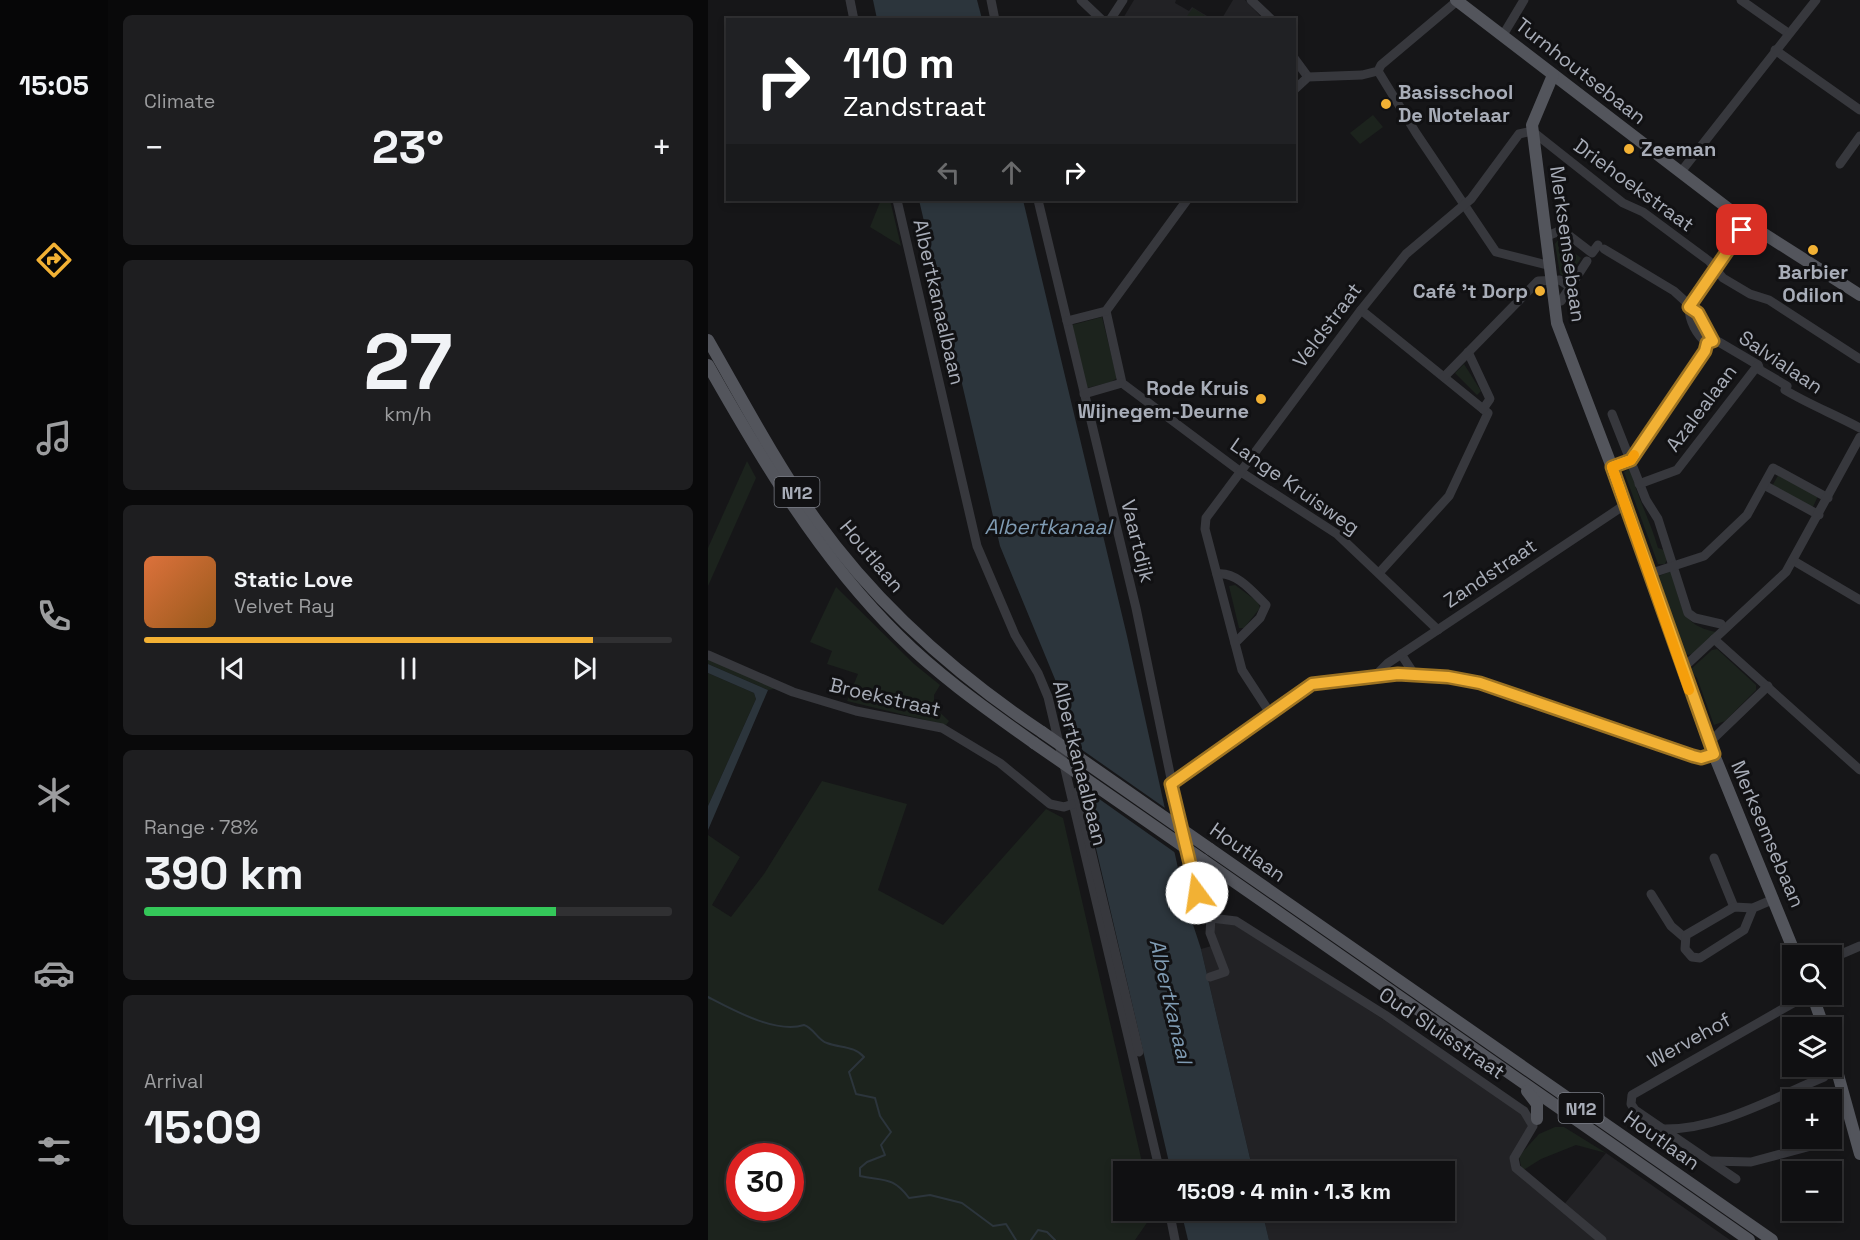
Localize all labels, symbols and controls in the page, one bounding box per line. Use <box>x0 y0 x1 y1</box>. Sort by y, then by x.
street label: Turnhoutsebaan <box>1510 12 1652 130</box>
text: 110 m <box>843 37 955 90</box>
icon: right <box>744 42 822 120</box>
text: 15:05 <box>19 68 89 103</box>
place label: Basisschool De Notelaar <box>1398 79 1513 128</box>
text: Climate <box>144 88 215 114</box>
text: Zandstraat <box>843 89 987 124</box>
marker: Basisschool De Notelaar <box>1379 97 1393 111</box>
text: 23° <box>372 119 444 176</box>
text: − <box>144 127 164 169</box>
text: + <box>652 127 672 169</box>
street label: Driehoekstraat <box>1569 133 1699 237</box>
place label: Zeeman <box>1641 136 1716 162</box>
marker: Zeeman <box>1622 142 1636 156</box>
icon: left <box>932 156 965 189</box>
icon: ahead <box>995 156 1028 189</box>
icon: right <box>1058 156 1091 189</box>
street label: Merksemsebaan <box>1544 164 1592 324</box>
pin <box>1716 204 1767 255</box>
icon: arrive <box>1725 213 1758 246</box>
street label: Albertkanaalbaan <box>907 217 971 387</box>
icon: directions <box>33 239 75 281</box>
marker: Barbier Odilon <box>1806 243 1820 257</box>
place label: Barbier Odilon <box>1778 259 1848 308</box>
street label: Veldstraat <box>1287 277 1367 373</box>
place label: Café 't Dorp <box>1413 278 1528 304</box>
marker: Café 't Dorp <box>1533 284 1547 298</box>
text: 27 <box>364 312 452 412</box>
street label: Salvialaan <box>1734 324 1828 400</box>
street label: Azalealaan <box>1660 359 1742 457</box>
place label: Rode Kruis Wijnegem-Deurne <box>1078 375 1249 424</box>
marker: Rode Kruis Wijnegem-Deurne <box>1254 392 1268 406</box>
text: km/h <box>384 401 432 427</box>
icon: music <box>33 417 75 459</box>
street label: Lange Kruisweg <box>1225 432 1365 540</box>
road number: N12 <box>774 477 820 507</box>
street label: Vaartdijk <box>1115 497 1161 585</box>
water label: Albertkanaal <box>984 513 1114 540</box>
street label: Houtlaan <box>834 514 910 598</box>
street label: Zandstraat <box>1439 532 1541 614</box>
text: Static Love <box>234 565 353 593</box>
text: Velvet Ray <box>234 593 335 619</box>
icon: phone <box>33 595 75 637</box>
icon: previous <box>216 652 249 685</box>
icon: pause <box>392 652 425 685</box>
icon: next <box>568 652 601 685</box>
street label: Broekstraat <box>827 672 943 722</box>
street label: Albertkanaalbaan <box>1047 678 1113 848</box>
street label: Merksemsebaan <box>1725 757 1811 911</box>
icon: climate <box>33 774 75 816</box>
text: Range · 78% <box>144 814 258 840</box>
street label: Houtlaan <box>1205 816 1291 888</box>
text: 390 km <box>144 845 304 902</box>
position arrow <box>1165 861 1229 925</box>
water label: Albertkanaal <box>1144 936 1199 1069</box>
map controls <box>1782 945 1842 1221</box>
button: search <box>1782 945 1842 1005</box>
icon: car <box>33 952 75 994</box>
street label: Oud Sluisstraat <box>1374 981 1510 1085</box>
street label: Wervehof <box>1643 1006 1736 1074</box>
button: layers <box>1782 1017 1842 1077</box>
text: Arrival <box>144 1068 203 1094</box>
button: + <box>1782 1089 1842 1149</box>
road number: N12 <box>1558 1093 1604 1123</box>
text: 15:09 <box>144 1099 262 1156</box>
street label: Houtlaan <box>1619 1104 1705 1176</box>
icon: filters <box>33 1130 75 1172</box>
speed limit sign: 30 <box>726 1143 804 1221</box>
button: − <box>1782 1161 1842 1221</box>
text: 15:09 · 4 min · 1.3 km <box>1177 1177 1391 1205</box>

